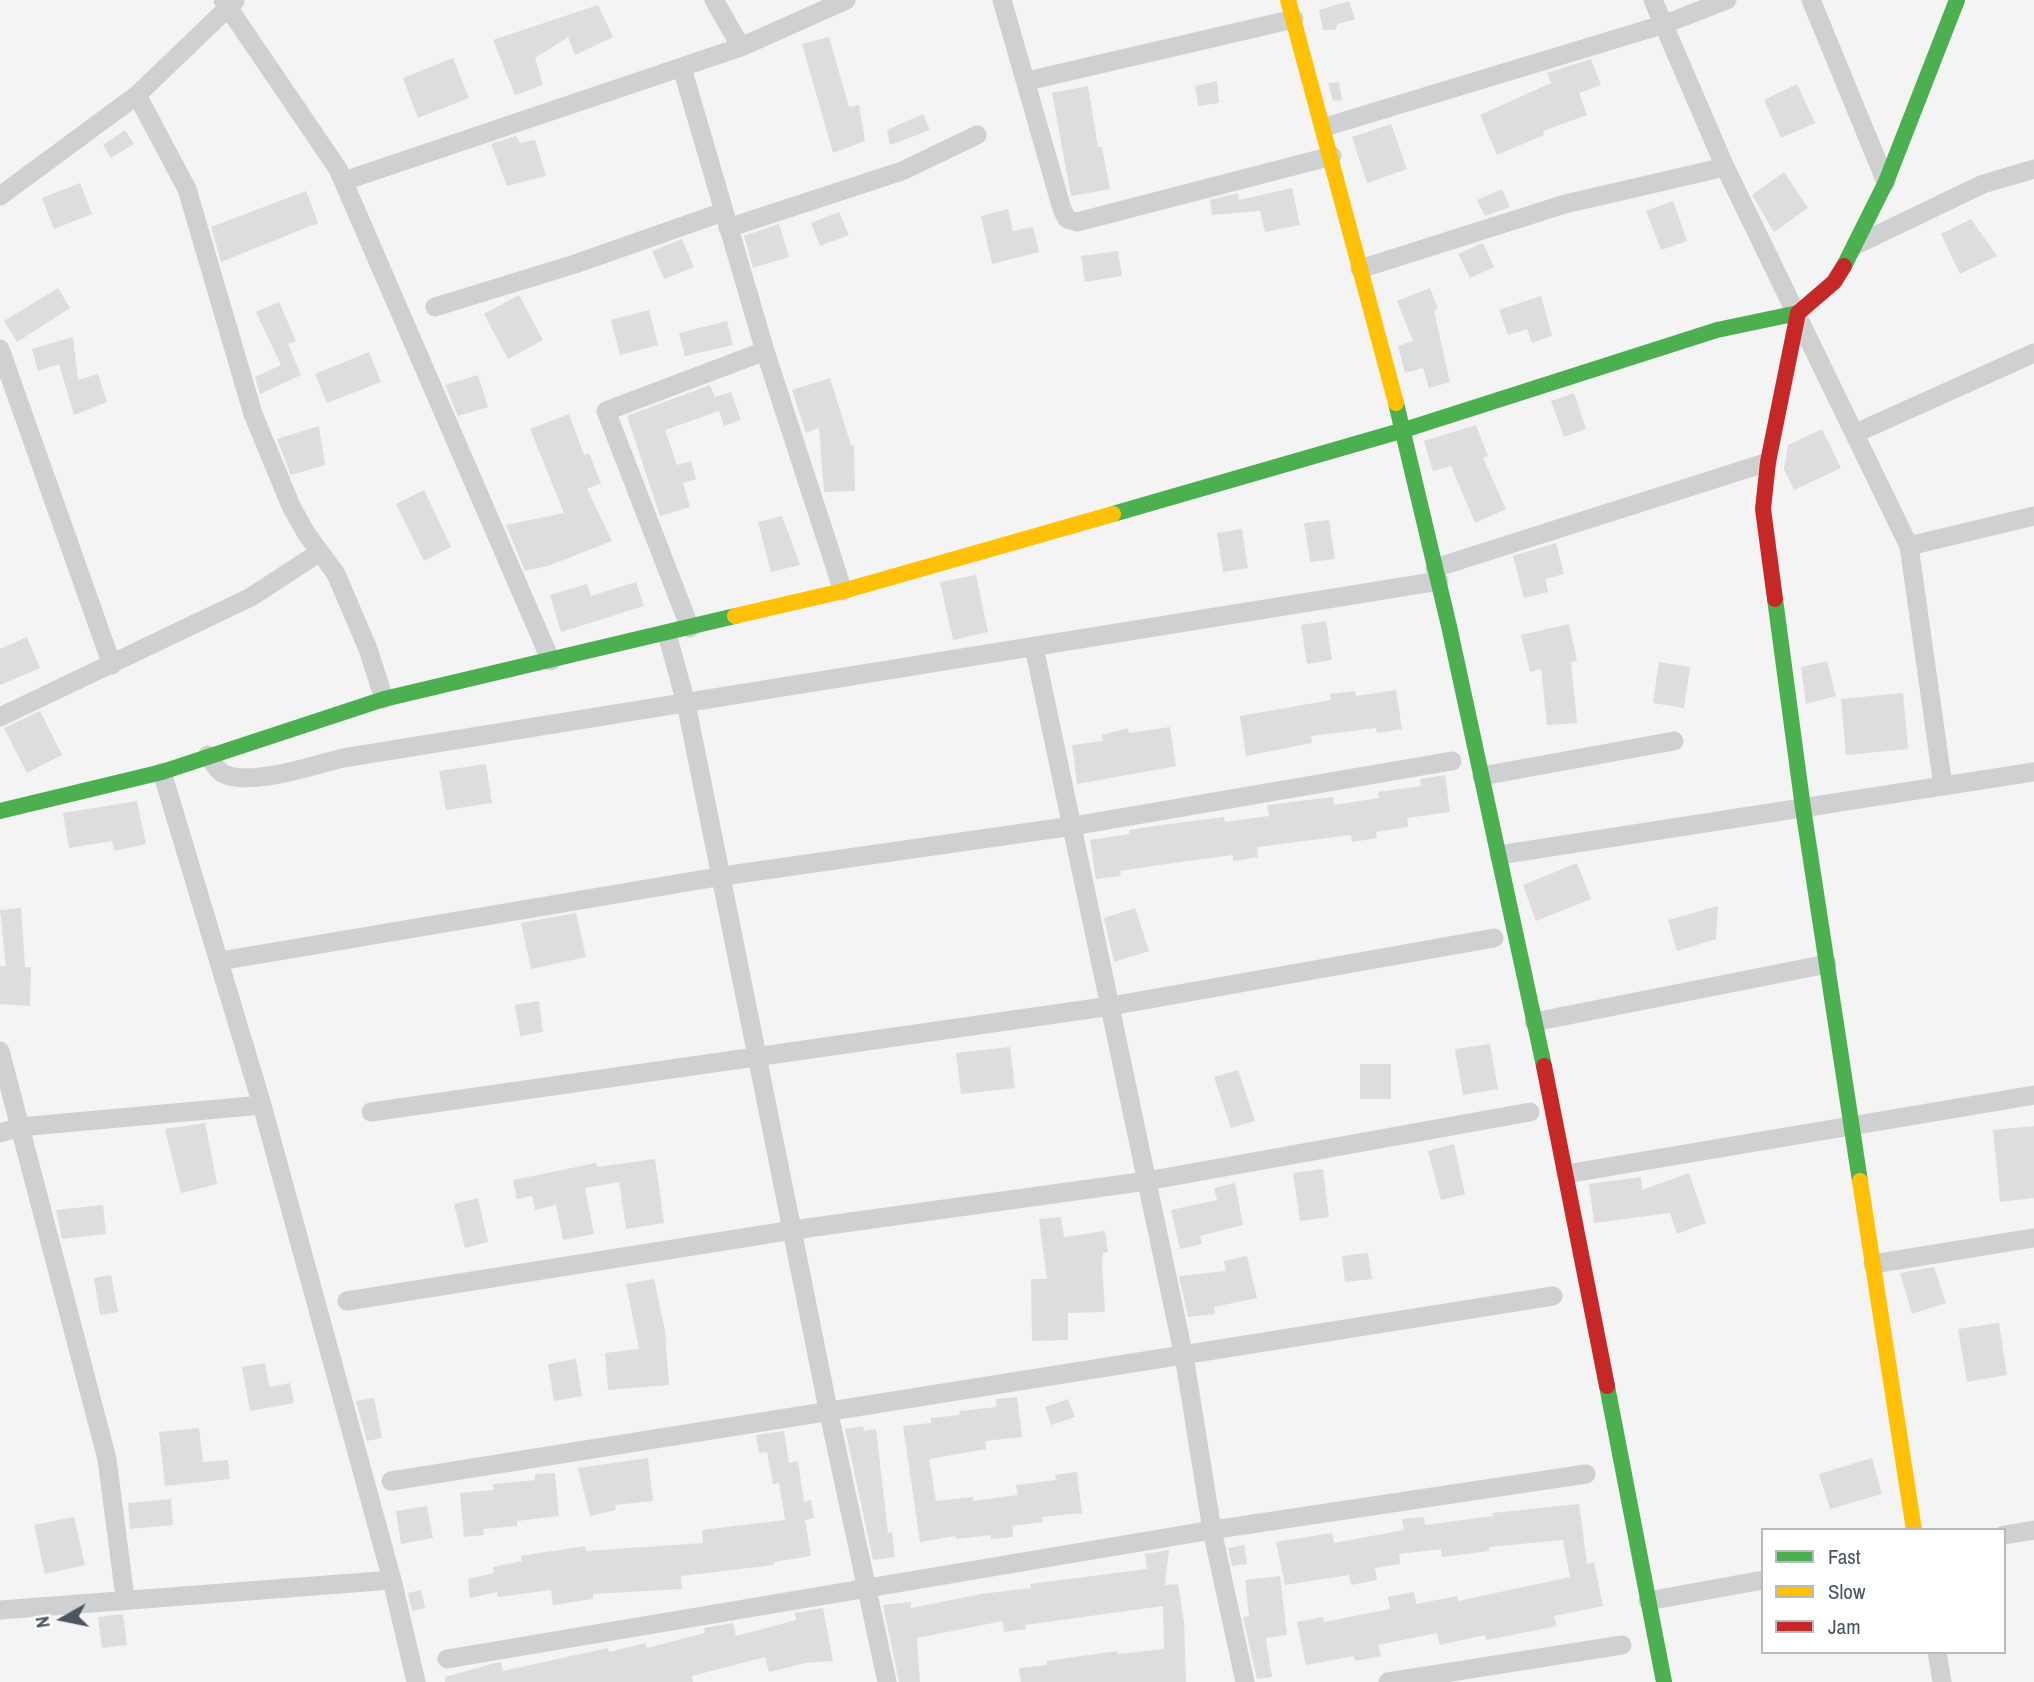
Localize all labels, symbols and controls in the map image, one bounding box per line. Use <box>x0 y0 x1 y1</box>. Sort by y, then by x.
legend <box>1761 1528 2006 1654</box>
text: Fast <box>1828 1542 1861 1571</box>
text: Slow <box>1828 1577 1865 1606</box>
north arrow <box>28 1584 98 1654</box>
text: Jam <box>1828 1612 1861 1641</box>
text: N <box>29 1615 56 1630</box>

